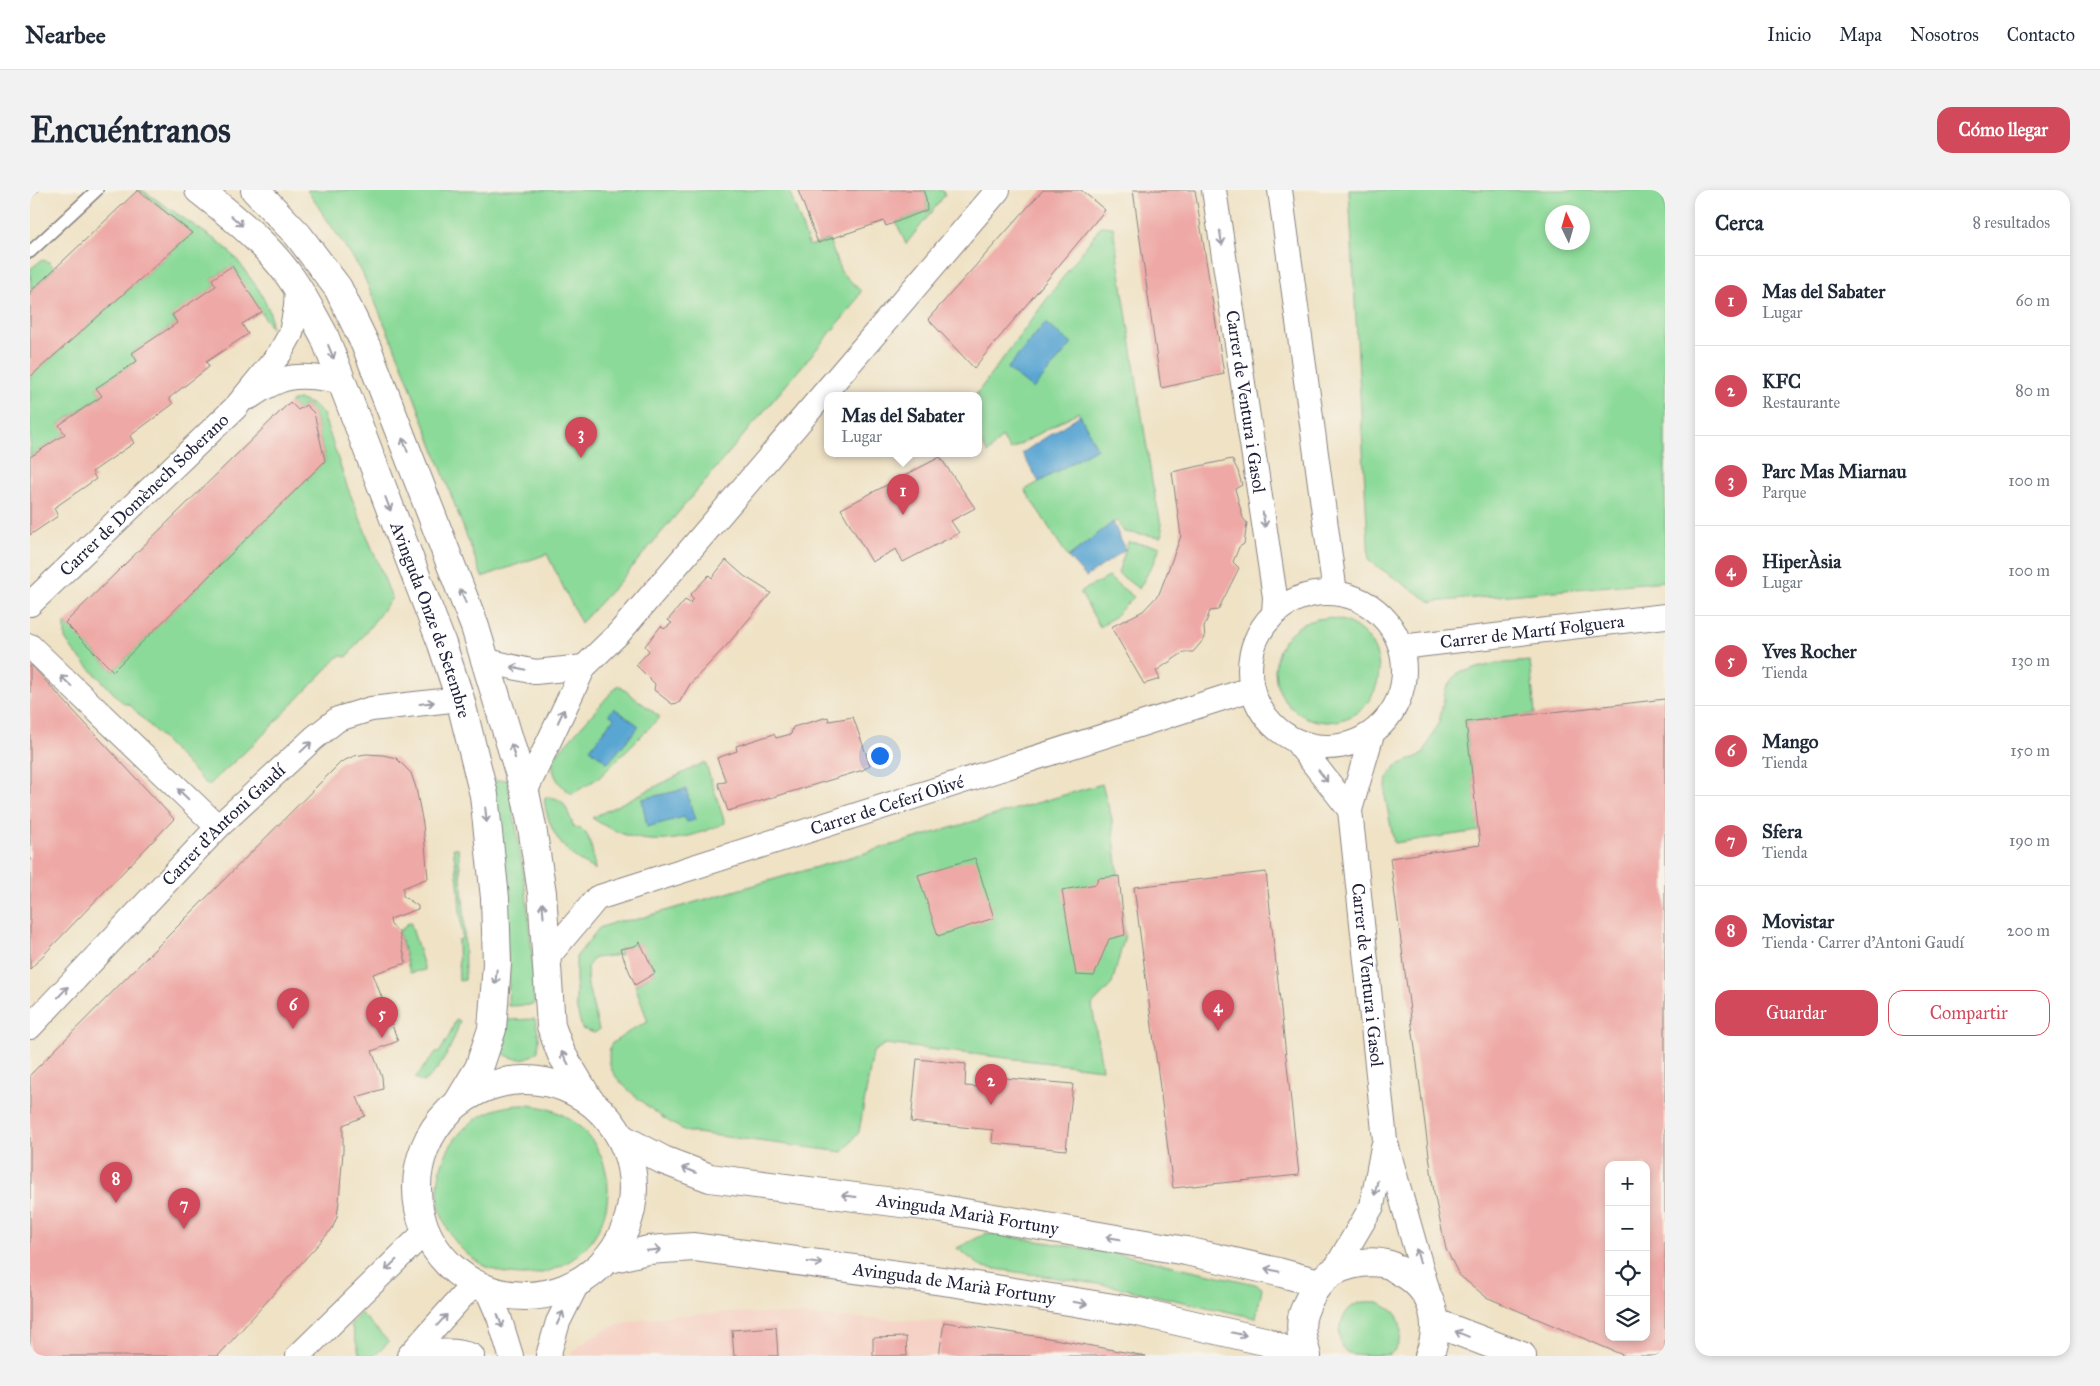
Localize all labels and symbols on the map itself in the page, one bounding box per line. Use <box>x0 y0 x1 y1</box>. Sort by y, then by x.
north arrow <box>1545 205 1590 250</box>
one-way arrow <box>231 215 244 227</box>
one-way arrow <box>1217 230 1227 246</box>
street label: Carrer de Ventura i Gasol <box>1221 309 1270 495</box>
one-way arrow <box>326 344 336 359</box>
street label: Carrer de Domènech Soberano <box>55 409 233 581</box>
pin: 3 <box>565 417 597 458</box>
one-way arrow <box>400 438 409 453</box>
pin: 1 <box>887 474 919 515</box>
one-way arrow <box>384 496 393 511</box>
one-way arrow <box>1259 512 1269 528</box>
street label: Avinguda Onze de Setembre <box>385 518 475 720</box>
one-way arrow <box>458 589 467 605</box>
street label: Carrer de Martí Folguera <box>1439 610 1626 653</box>
one-way arrow <box>511 663 527 672</box>
one-way arrow <box>60 675 73 687</box>
one-way arrow <box>419 698 435 708</box>
one-way arrow <box>556 709 566 724</box>
one-way arrow <box>299 741 312 753</box>
your location <box>867 743 893 769</box>
one-way arrow <box>507 744 517 760</box>
street label: Carrer d'Antoni Gaudí <box>157 759 291 890</box>
one-way arrow <box>1317 769 1328 782</box>
street label: Carrer de Ceferí Olivé <box>808 770 967 840</box>
one-way arrow <box>178 788 190 800</box>
one-way arrow <box>481 806 491 822</box>
street label: Carrer de Ventura i Gasol <box>1347 882 1388 1068</box>
one-way arrow <box>539 903 548 919</box>
one-way arrow <box>492 968 501 984</box>
one-way arrow <box>57 985 69 998</box>
pin: 6 <box>277 988 309 1029</box>
pin: 4 <box>1202 990 1234 1031</box>
pin: 5 <box>366 997 398 1038</box>
one-way arrow <box>559 1052 569 1066</box>
pin: 2 <box>975 1064 1007 1105</box>
pin: 8 <box>100 1162 132 1203</box>
one-way arrow <box>682 1165 697 1174</box>
one-way arrow <box>1371 1180 1380 1196</box>
pin: 7 <box>168 1188 200 1229</box>
street label: Avinguda Marià Fortuny <box>874 1189 1061 1240</box>
one-way arrow <box>841 1191 857 1201</box>
one-way arrow <box>1105 1233 1121 1243</box>
one-way arrow <box>646 1245 662 1255</box>
one-way arrow <box>1412 1249 1422 1265</box>
street label: Avinguda de Marià Fortuny <box>851 1258 1058 1310</box>
one-way arrow <box>385 1259 397 1271</box>
one-way arrow <box>807 1259 823 1269</box>
one-way arrow <box>1264 1265 1280 1274</box>
one-way arrow <box>1071 1298 1087 1308</box>
one-way arrow <box>556 1311 566 1326</box>
one-way arrow <box>436 1313 447 1326</box>
one-way arrow <box>496 1313 505 1328</box>
one-way arrow <box>1455 1328 1470 1338</box>
one-way arrow <box>1231 1330 1247 1339</box>

